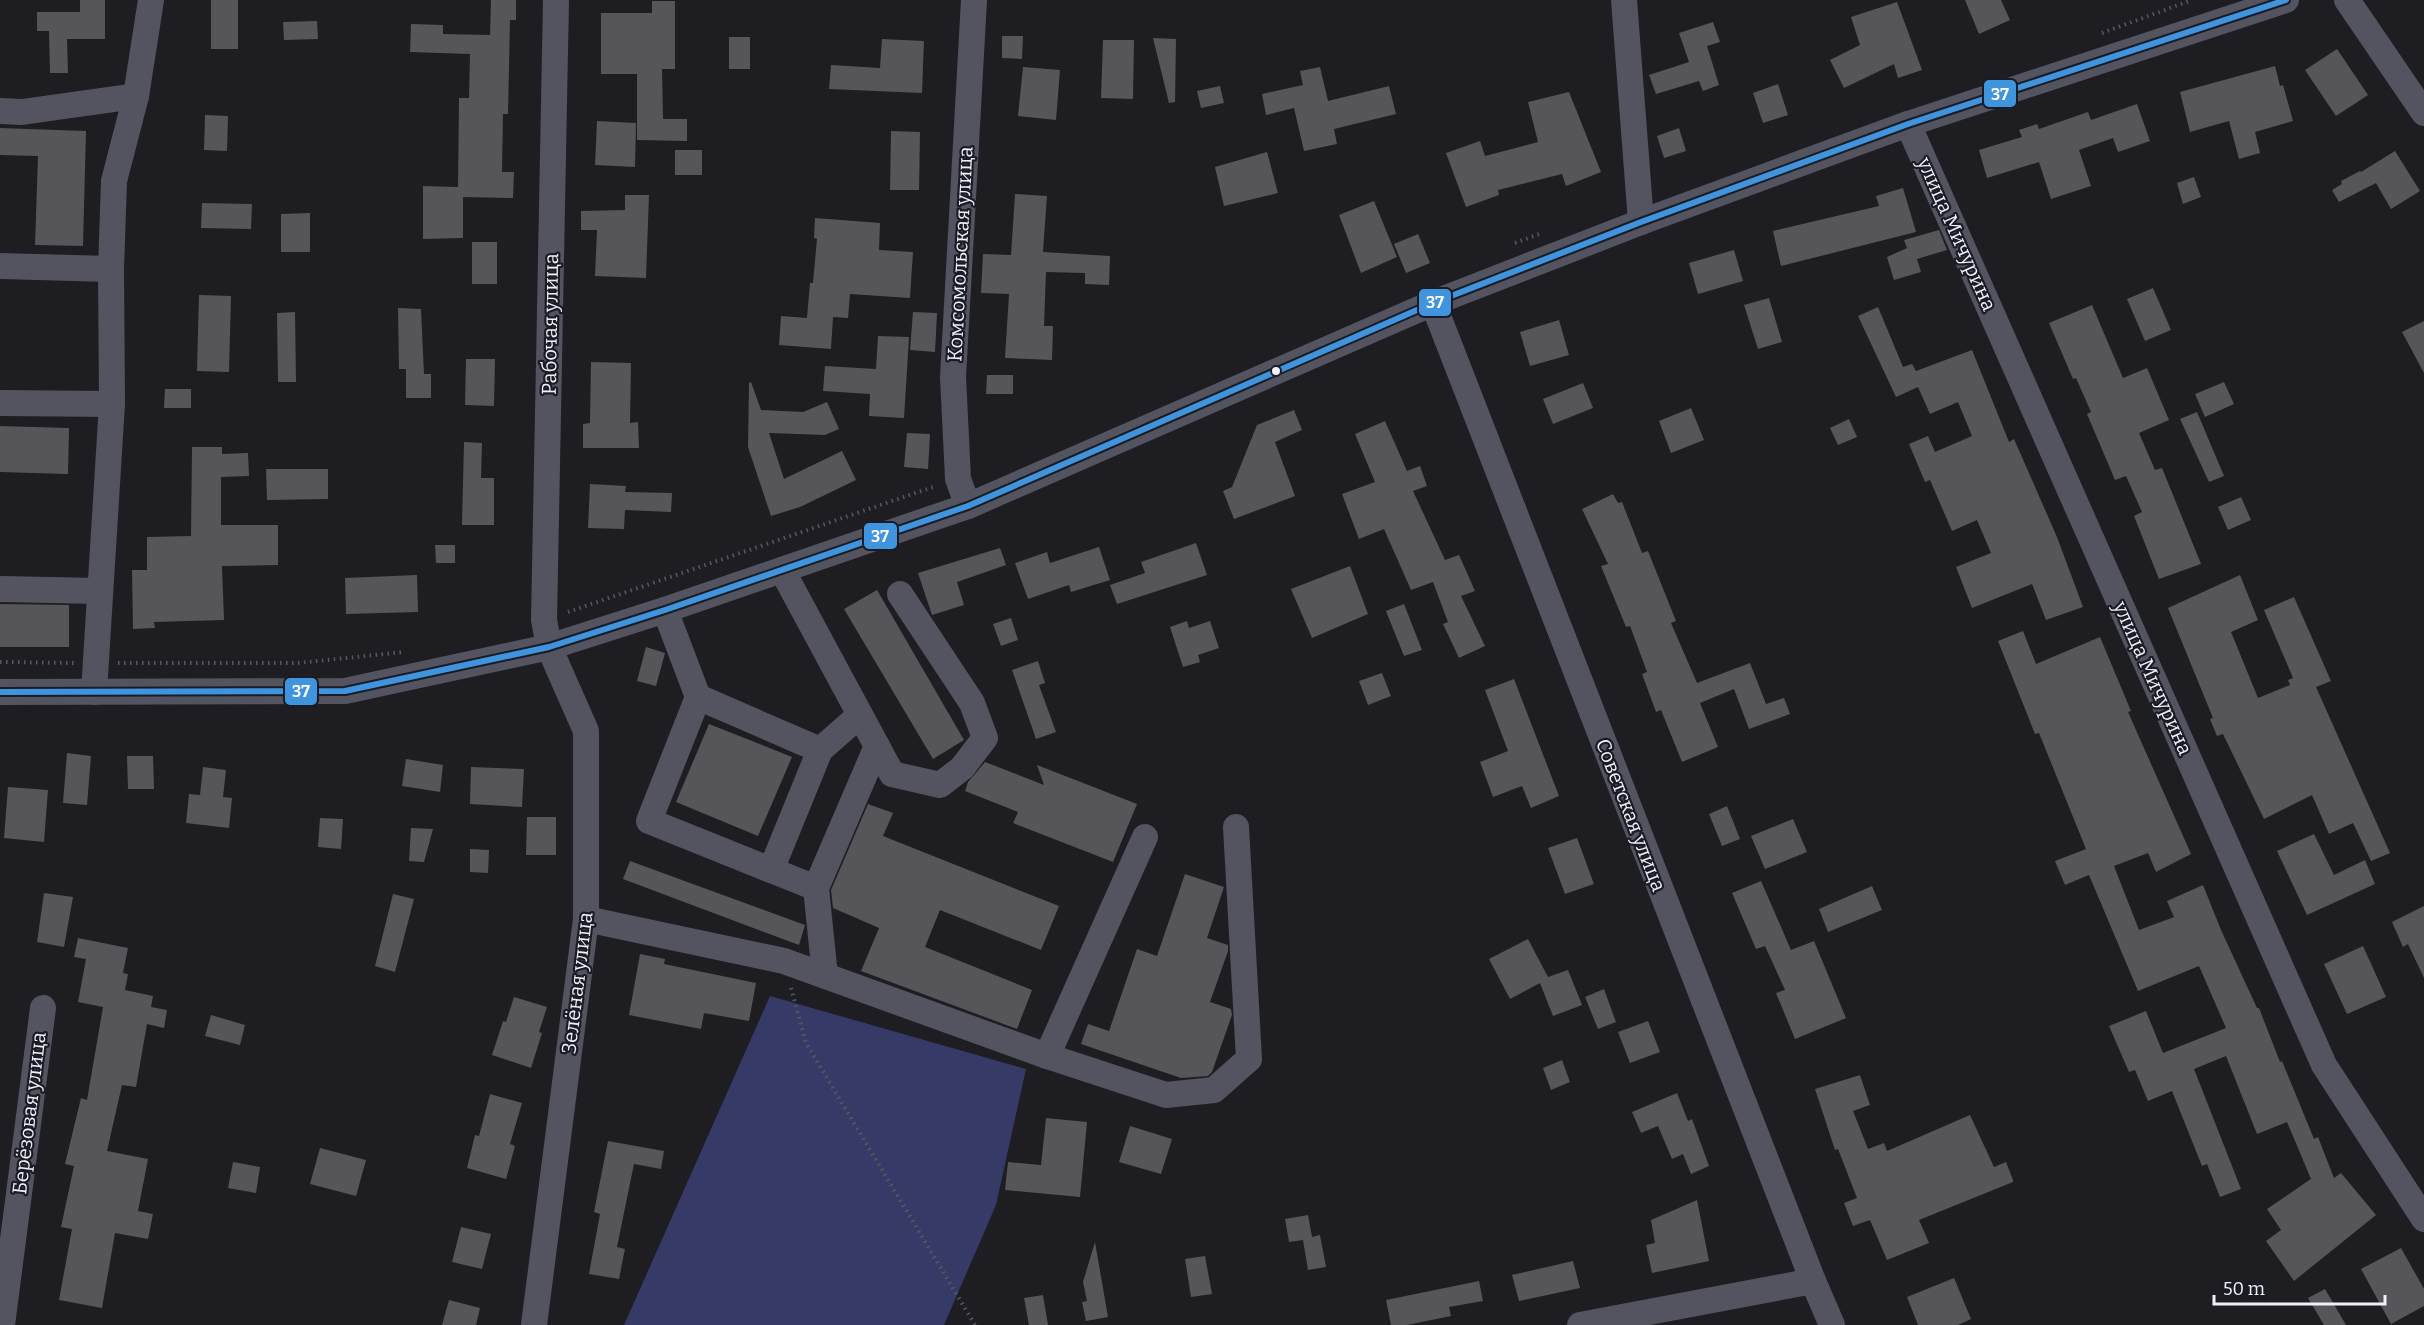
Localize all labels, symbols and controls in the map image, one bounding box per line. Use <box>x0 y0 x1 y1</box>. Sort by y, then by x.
line badge: 37 <box>1983 79 2017 108</box>
text: 37 <box>1991 85 2009 104</box>
street label: Комсомольская улица <box>942 146 978 362</box>
street label: улица Мичурина <box>1912 153 2002 315</box>
street label: Рабочая улица <box>537 253 563 395</box>
line badge: 37 <box>1418 288 1452 317</box>
text: 37 <box>1426 293 1444 312</box>
unlabelled marker <box>1270 365 1282 377</box>
line badge: 37 <box>863 522 898 550</box>
text: 37 <box>871 527 889 546</box>
street label: улица Мичурина <box>2108 597 2198 759</box>
line badge: 37 <box>284 677 318 706</box>
text: 37 <box>292 682 310 701</box>
street label: Советская улица <box>1591 735 1671 895</box>
street label: Зелёная улица <box>556 911 598 1055</box>
street label: Берёзовая улица <box>7 1030 51 1196</box>
scale bar <box>2214 1268 2385 1306</box>
text: 50 m <box>2223 1278 2265 1300</box>

